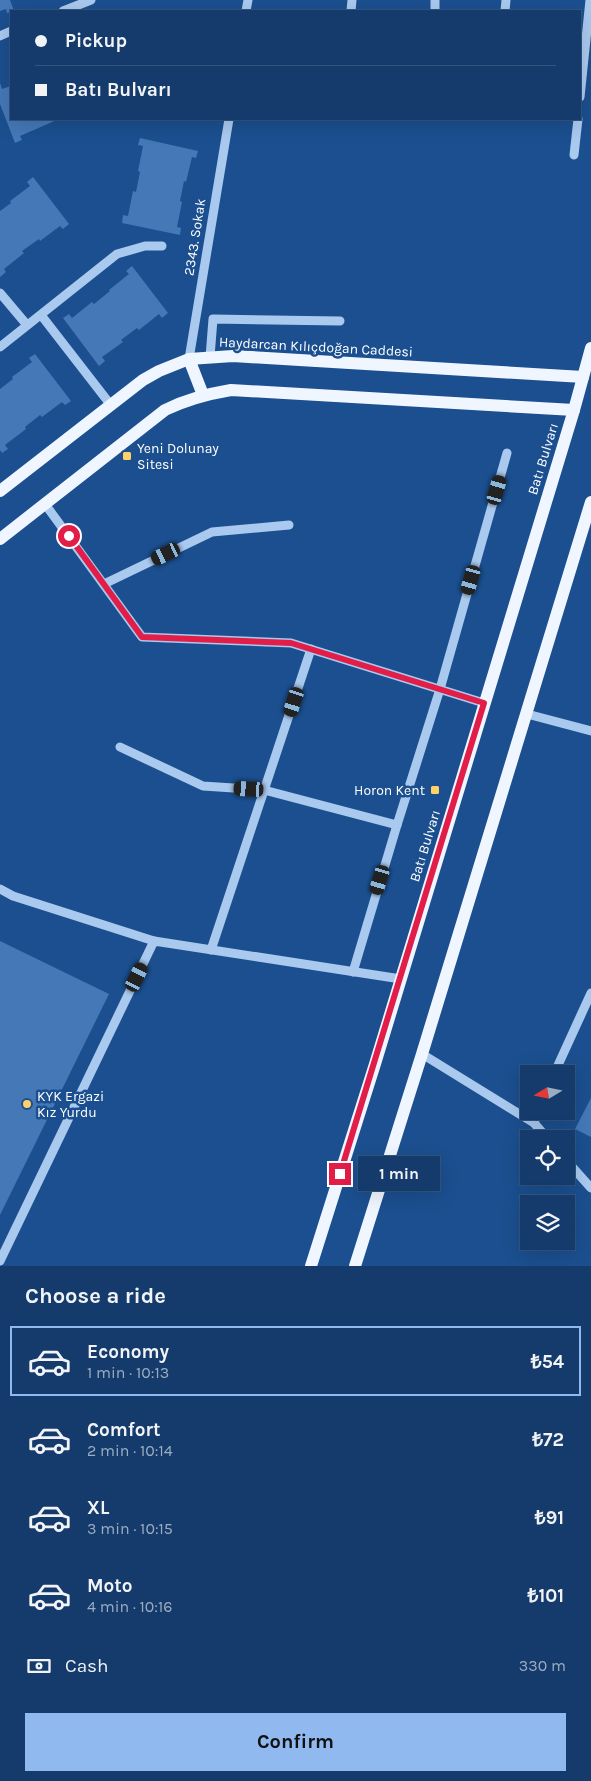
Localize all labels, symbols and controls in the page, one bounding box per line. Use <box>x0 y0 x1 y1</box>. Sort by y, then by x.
text: Pickup <box>65 30 127 52</box>
text: Batı Bulvarı <box>65 79 172 101</box>
street label: 2343. Sokak <box>181 197 210 277</box>
street label: Haydarcan Kılıçdoğan Caddesi <box>219 333 413 361</box>
street label: Batı Bulvarı <box>524 421 562 497</box>
place label: Yeni Dolunay Sitesi <box>137 440 219 473</box>
marker: Yeni Dolunay Sitesi <box>121 450 133 462</box>
car <box>485 474 508 506</box>
route start <box>58 525 80 547</box>
car <box>149 541 182 567</box>
car <box>459 564 482 596</box>
car <box>282 685 305 719</box>
car <box>233 781 264 797</box>
place label: Horon Kent <box>354 782 425 799</box>
marker: Horon Kent <box>429 784 441 796</box>
street label: Batı Bulvarı <box>406 808 444 884</box>
car <box>368 863 391 897</box>
car <box>123 960 150 994</box>
north arrow <box>520 1065 575 1120</box>
map controls <box>520 1065 575 1250</box>
place label: KYK Ergazi Kız Yurdu <box>37 1088 104 1121</box>
marker: KYK Ergazi Kız Yurdu <box>21 1098 33 1110</box>
button: locate <box>520 1130 575 1185</box>
callout: 1 min <box>358 1156 440 1192</box>
route end <box>329 1163 351 1185</box>
text: 1 min <box>379 1164 419 1183</box>
button: layers <box>520 1195 575 1250</box>
text: Choose a ride <box>25 1283 166 1309</box>
icon: car <box>27 1339 72 1384</box>
text: Economy <box>87 1341 169 1363</box>
text: ₺54 <box>531 1351 564 1373</box>
text: 1 min · 10:13 <box>87 1363 169 1382</box>
icon: car <box>27 1417 72 1462</box>
text: Comfort <box>87 1419 161 1441</box>
text: ₺72 <box>532 1429 564 1451</box>
text: 2 min · 10:14 <box>87 1441 173 1460</box>
icon: car <box>27 1495 72 1540</box>
text: XL <box>87 1497 109 1519</box>
text: ₺91 <box>535 1507 564 1529</box>
text: 3 min · 10:15 <box>87 1519 173 1538</box>
icon: car <box>27 1573 72 1618</box>
text: Moto <box>87 1575 133 1597</box>
text: ₺101 <box>528 1585 564 1607</box>
text: 4 min · 10:16 <box>87 1597 173 1616</box>
icon: cash <box>25 1652 53 1680</box>
text: Cash <box>65 1655 109 1677</box>
text: 330 m <box>519 1656 566 1675</box>
button: Confirm <box>25 1713 566 1771</box>

